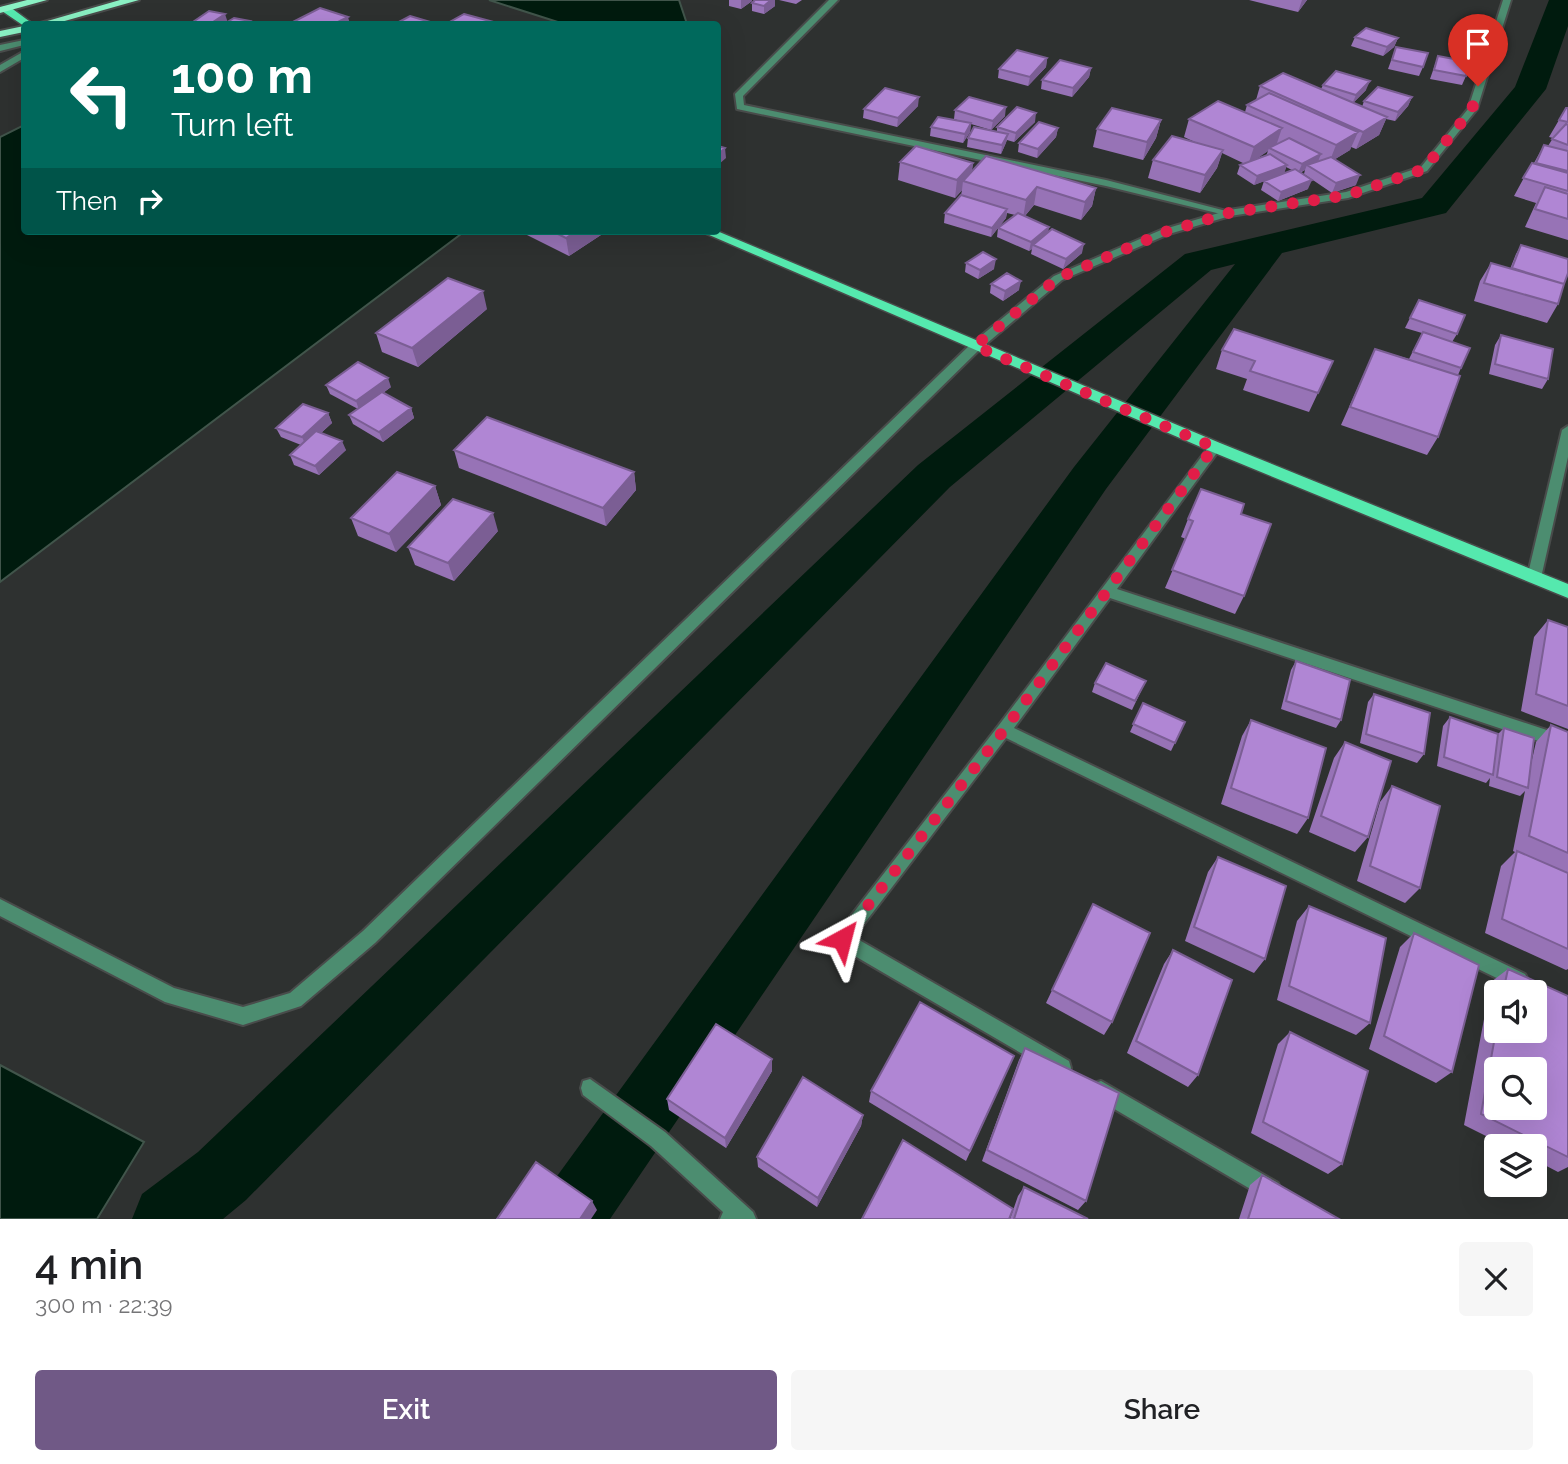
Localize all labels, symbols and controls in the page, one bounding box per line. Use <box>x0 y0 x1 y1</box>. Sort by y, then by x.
pin <box>1448 14 1508 86</box>
icon: arrive <box>1459 25 1497 63</box>
text: 100 m <box>171 47 313 104</box>
icon: left <box>56 49 147 140</box>
text: Turn left <box>171 106 293 143</box>
icon: right <box>131 182 169 220</box>
text: Then <box>56 186 117 216</box>
position arrow <box>805 902 879 976</box>
map controls <box>1484 980 1547 1197</box>
button: sound <box>1484 980 1547 1043</box>
button: search <box>1484 1057 1547 1120</box>
button: layers <box>1484 1134 1547 1197</box>
text: 4 min <box>35 1240 143 1289</box>
button: close <box>1459 1242 1533 1316</box>
text: 300 m · 22:39 <box>35 1291 173 1318</box>
button: Exit <box>35 1370 777 1450</box>
button: Share <box>791 1370 1533 1450</box>

